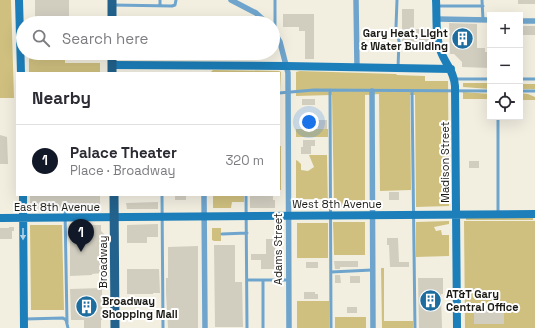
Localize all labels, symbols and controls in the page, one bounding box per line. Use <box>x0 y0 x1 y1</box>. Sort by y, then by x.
map controls <box>487 12 523 120</box>
button: + <box>487 12 523 48</box>
search box <box>16 16 280 60</box>
place label: Gary Heat, Light & Water Building <box>361 26 448 53</box>
building icon: Gary Heat, Light & Water Building <box>450 26 476 52</box>
icon: search <box>30 27 52 49</box>
text: Search here <box>62 29 148 48</box>
button: − <box>487 48 523 84</box>
button: locate <box>487 84 523 120</box>
text: Nearby <box>32 87 91 109</box>
your location <box>299 112 319 132</box>
street label: Madison Street <box>438 121 452 203</box>
text: Palace Theater <box>70 143 177 162</box>
text: 1 <box>42 152 48 169</box>
text: 320 m <box>225 152 264 169</box>
text: Place · Broadway <box>70 162 175 179</box>
street label: West 8th Avenue <box>292 197 382 211</box>
street label: East 8th Avenue <box>14 200 100 214</box>
street label: Adams Street <box>271 213 285 285</box>
pin: 1 <box>68 219 94 252</box>
one-way arrow <box>20 228 26 241</box>
street label: Broadway <box>96 236 110 288</box>
building icon: AT&T Gary Central Office <box>417 287 443 313</box>
place label: AT&T Gary Central Office <box>446 287 519 314</box>
building icon: Broadway Shopping Mall <box>73 294 99 320</box>
place label: Broadway Shopping Mall <box>102 294 178 321</box>

